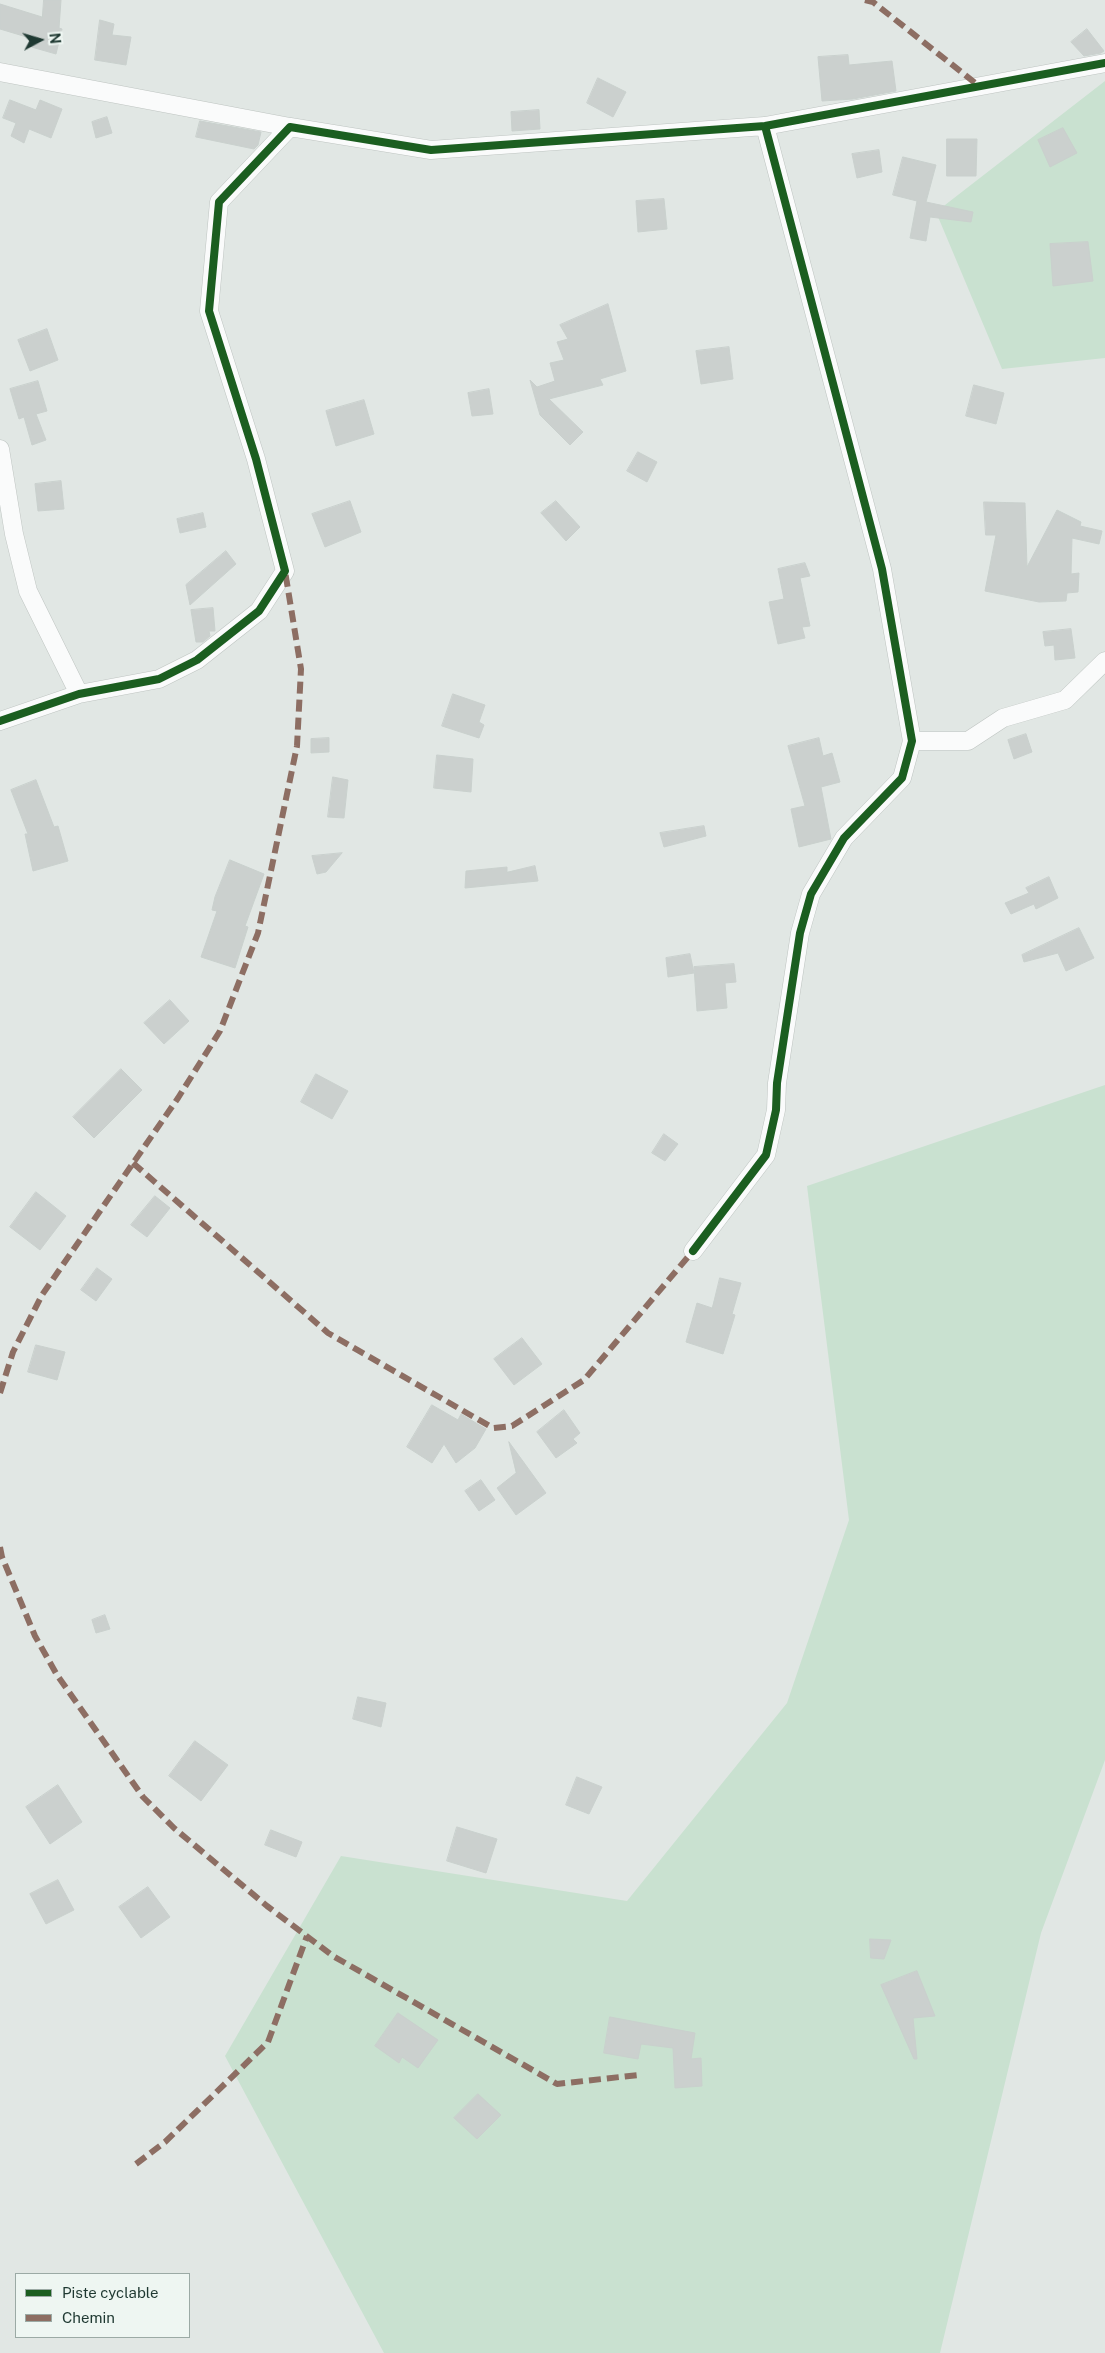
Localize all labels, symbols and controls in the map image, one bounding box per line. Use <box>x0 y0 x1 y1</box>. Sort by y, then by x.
north arrow <box>15 15 65 65</box>
text: N <box>46 32 63 45</box>
legend <box>15 2273 190 2338</box>
text: Piste cyclable <box>62 2284 159 2301</box>
text: Chemin <box>62 2309 115 2326</box>

